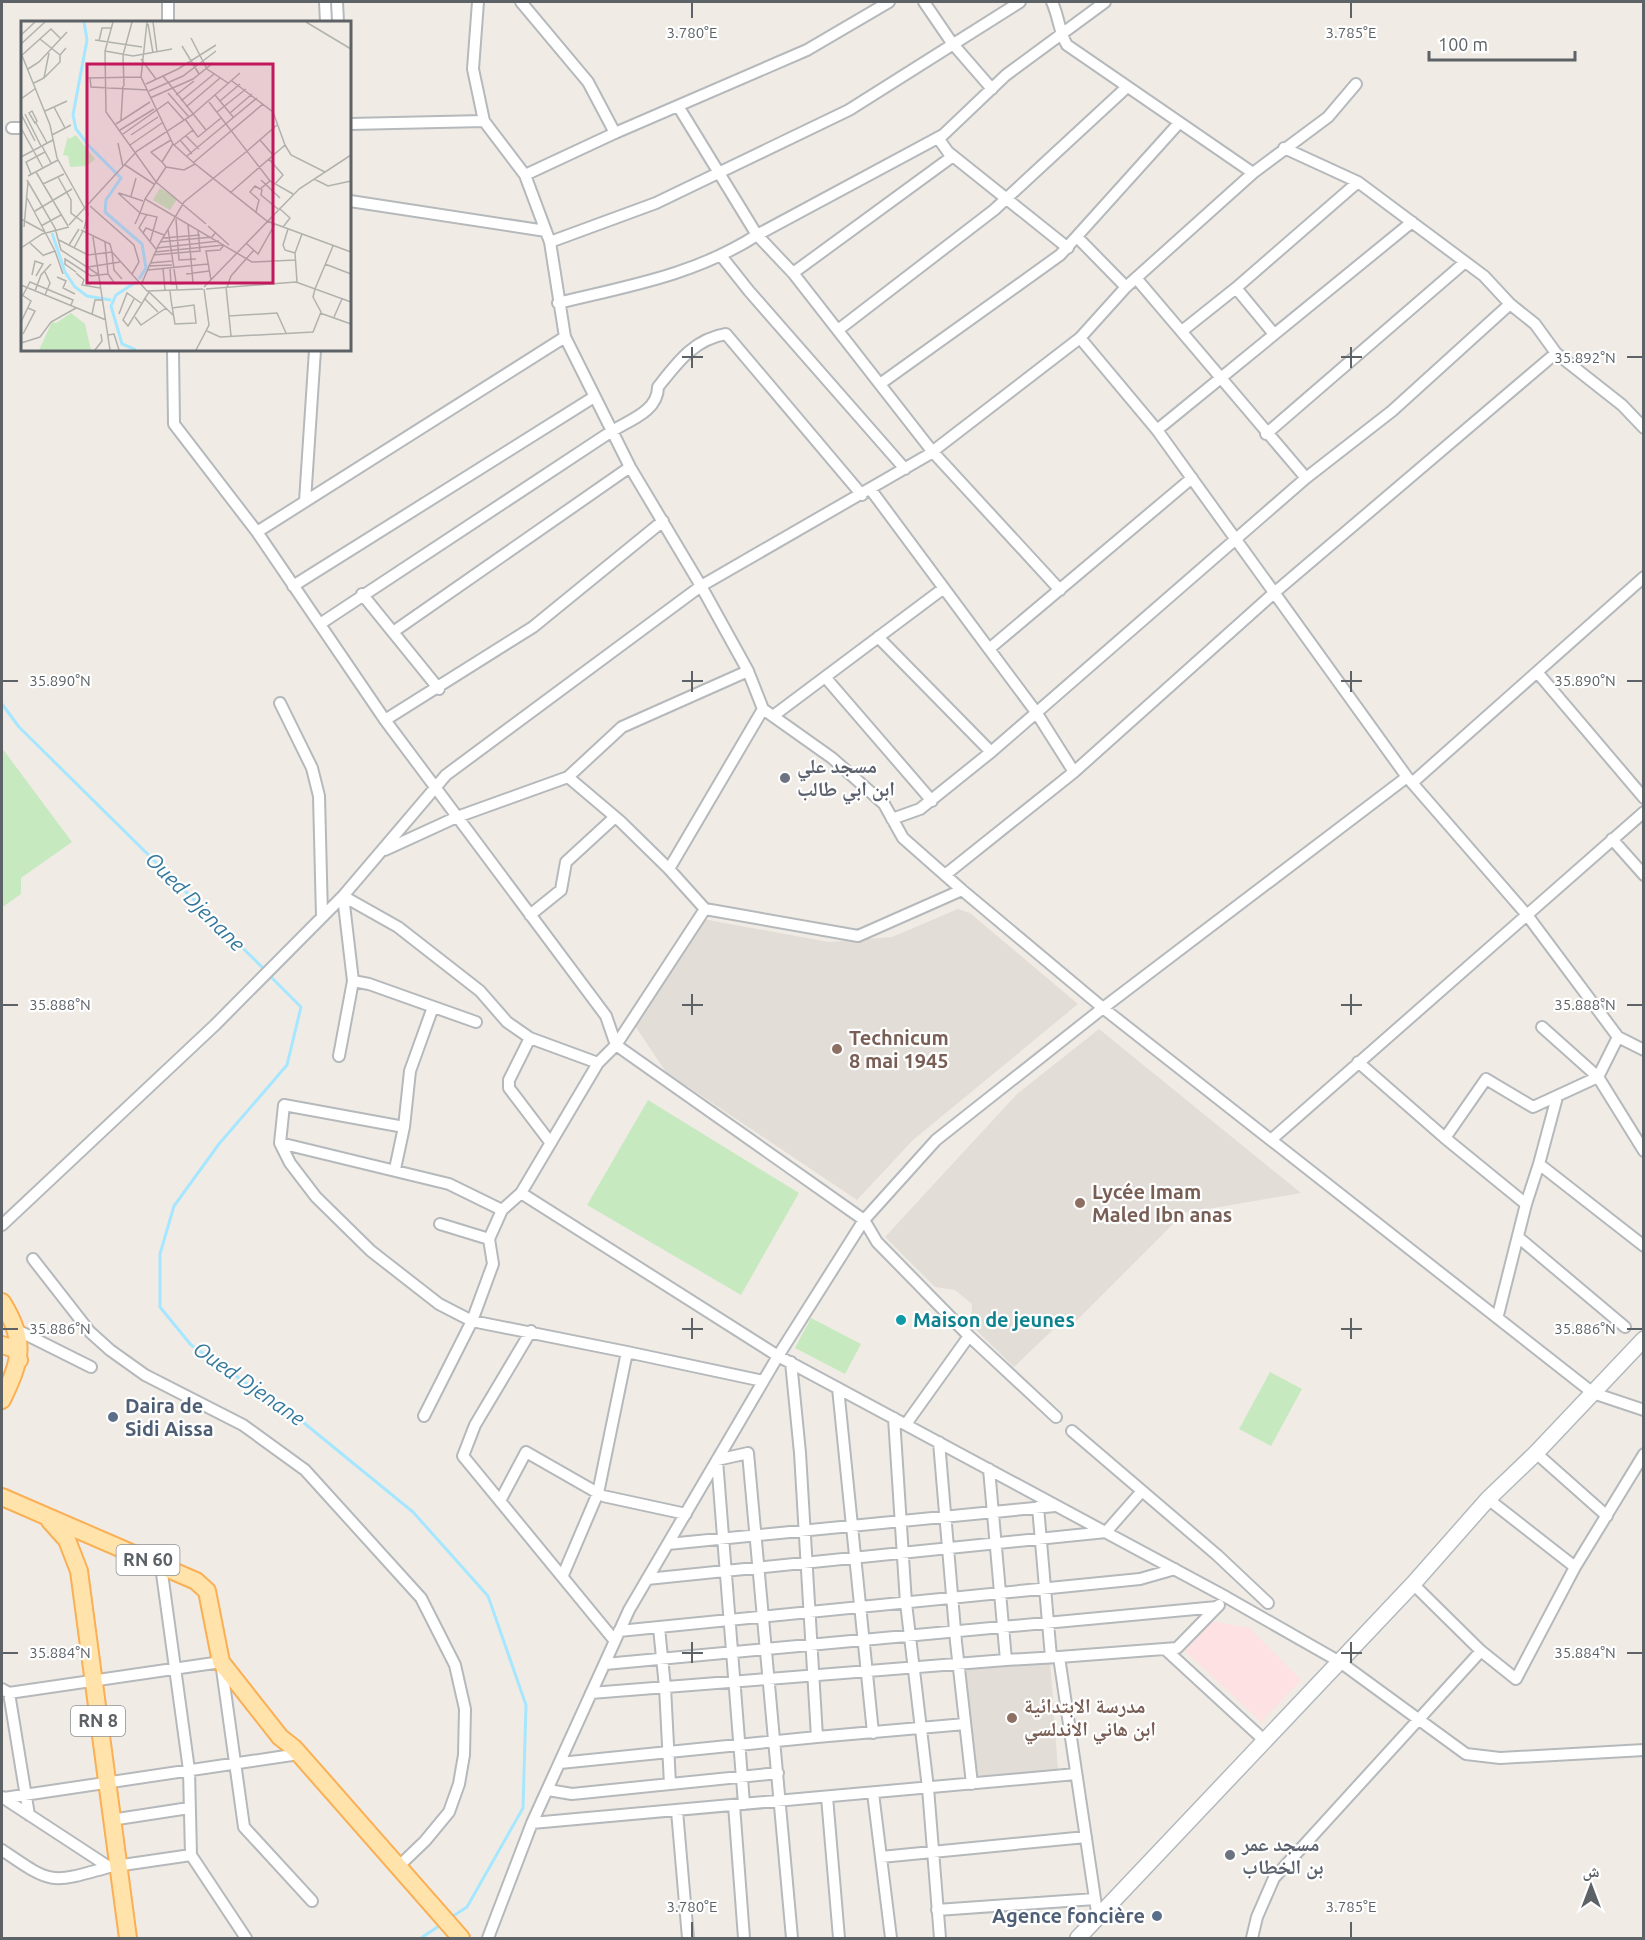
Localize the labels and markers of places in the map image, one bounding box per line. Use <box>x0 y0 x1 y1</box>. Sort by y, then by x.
place label: مسجد علي ابن ابي طالب <box>797 754 895 805</box>
marker: مسجد علي ابن ابي طالب <box>778 771 792 785</box>
place label: Technicum 8 mai 1945 <box>849 1026 949 1072</box>
marker: Technicum 8 mai 1945 <box>830 1042 844 1056</box>
place label: Lycée Imam Maled Ibn anas <box>1092 1180 1232 1226</box>
marker: Lycée Imam Maled Ibn anas <box>1073 1196 1087 1210</box>
place label: Maison de jeunes <box>913 1308 1075 1331</box>
marker: Maison de jeunes <box>894 1313 908 1327</box>
place label: Daira de Sidi Aissa <box>125 1394 214 1440</box>
marker: Daira de Sidi Aissa <box>106 1410 120 1424</box>
place label: مدرسة الابتدائية ابن هاني الاندلسي <box>1024 1694 1156 1745</box>
marker: مدرسة الابتدائية ابن هاني الاندلسي <box>1005 1711 1019 1725</box>
place label: مسجد عمر بن الخطاب <box>1241 1832 1323 1880</box>
marker: مسجد عمر بن الخطاب <box>1223 1848 1237 1862</box>
place label: Agence foncière <box>992 1904 1145 1927</box>
marker: Agence foncière <box>1150 1909 1164 1923</box>

